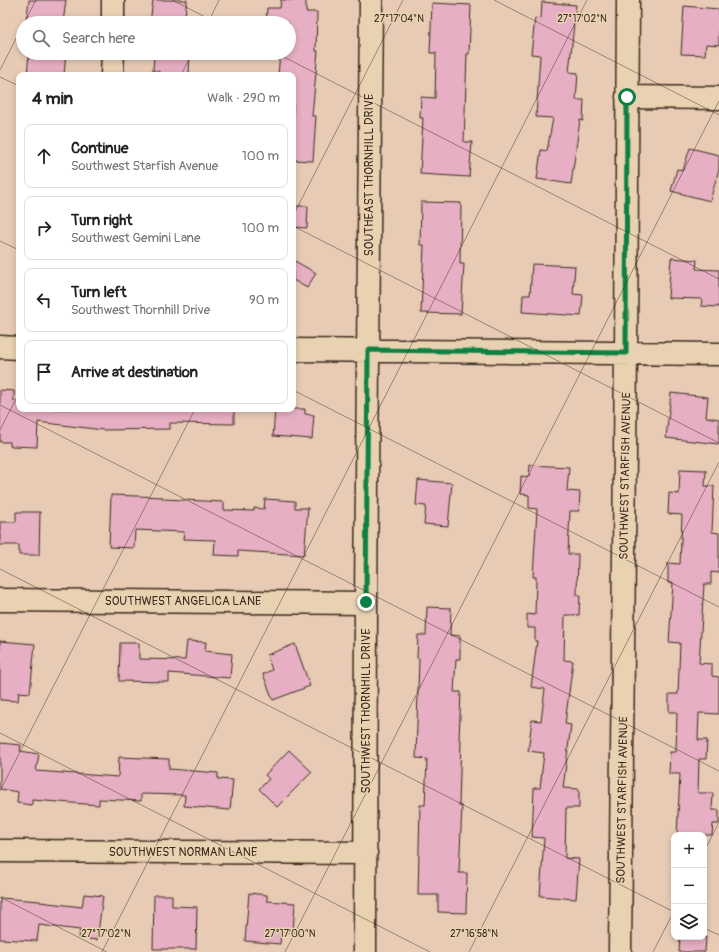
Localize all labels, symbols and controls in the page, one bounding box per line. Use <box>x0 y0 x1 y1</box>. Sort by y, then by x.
text: 27°17'04"N <box>374 13 424 25</box>
text: 27°17'02"N <box>557 13 607 25</box>
search box <box>16 16 296 60</box>
icon: search <box>30 27 52 49</box>
text: Search here <box>62 29 135 48</box>
text: 4 min <box>32 88 73 109</box>
route start <box>618 88 636 106</box>
text: Walk · 290 m <box>207 90 280 106</box>
street label: SOUTHEAST THORNHILL DRIVE <box>362 94 377 256</box>
text: Continue <box>71 139 129 158</box>
icon: ahead <box>33 145 55 167</box>
text: 100 m <box>242 148 279 164</box>
text: Southwest Starfish Avenue <box>71 158 218 174</box>
text: Turn right <box>71 211 132 230</box>
icon: right <box>33 217 55 239</box>
text: 100 m <box>242 220 279 236</box>
text: Southwest Gemini Lane <box>71 230 200 246</box>
text: Turn left <box>71 283 127 302</box>
icon: left <box>33 289 55 311</box>
text: 90 m <box>249 292 279 308</box>
text: Southwest Thornhill Drive <box>71 302 210 318</box>
icon: arrive <box>33 361 55 383</box>
text: Arrive at destination <box>71 363 198 382</box>
street label: SOUTHWEST STARFISH AVENUE <box>617 392 634 560</box>
route end <box>357 593 375 611</box>
street label: SOUTHWEST ANGELICA LANE <box>105 594 261 609</box>
street label: SOUTHWEST THORNHILL DRIVE <box>359 629 374 793</box>
street label: SOUTHWEST STARFISH AVENUE <box>614 716 631 884</box>
map controls <box>671 832 707 940</box>
button: + <box>671 832 707 868</box>
street label: SOUTHWEST NORMAN LANE <box>109 845 257 860</box>
button: − <box>671 868 707 904</box>
button: layers <box>671 904 707 940</box>
text: 27°17'02"N <box>81 928 131 940</box>
text: 27°17'00"N <box>265 928 316 940</box>
text: 27°16'58"N <box>450 928 498 940</box>

